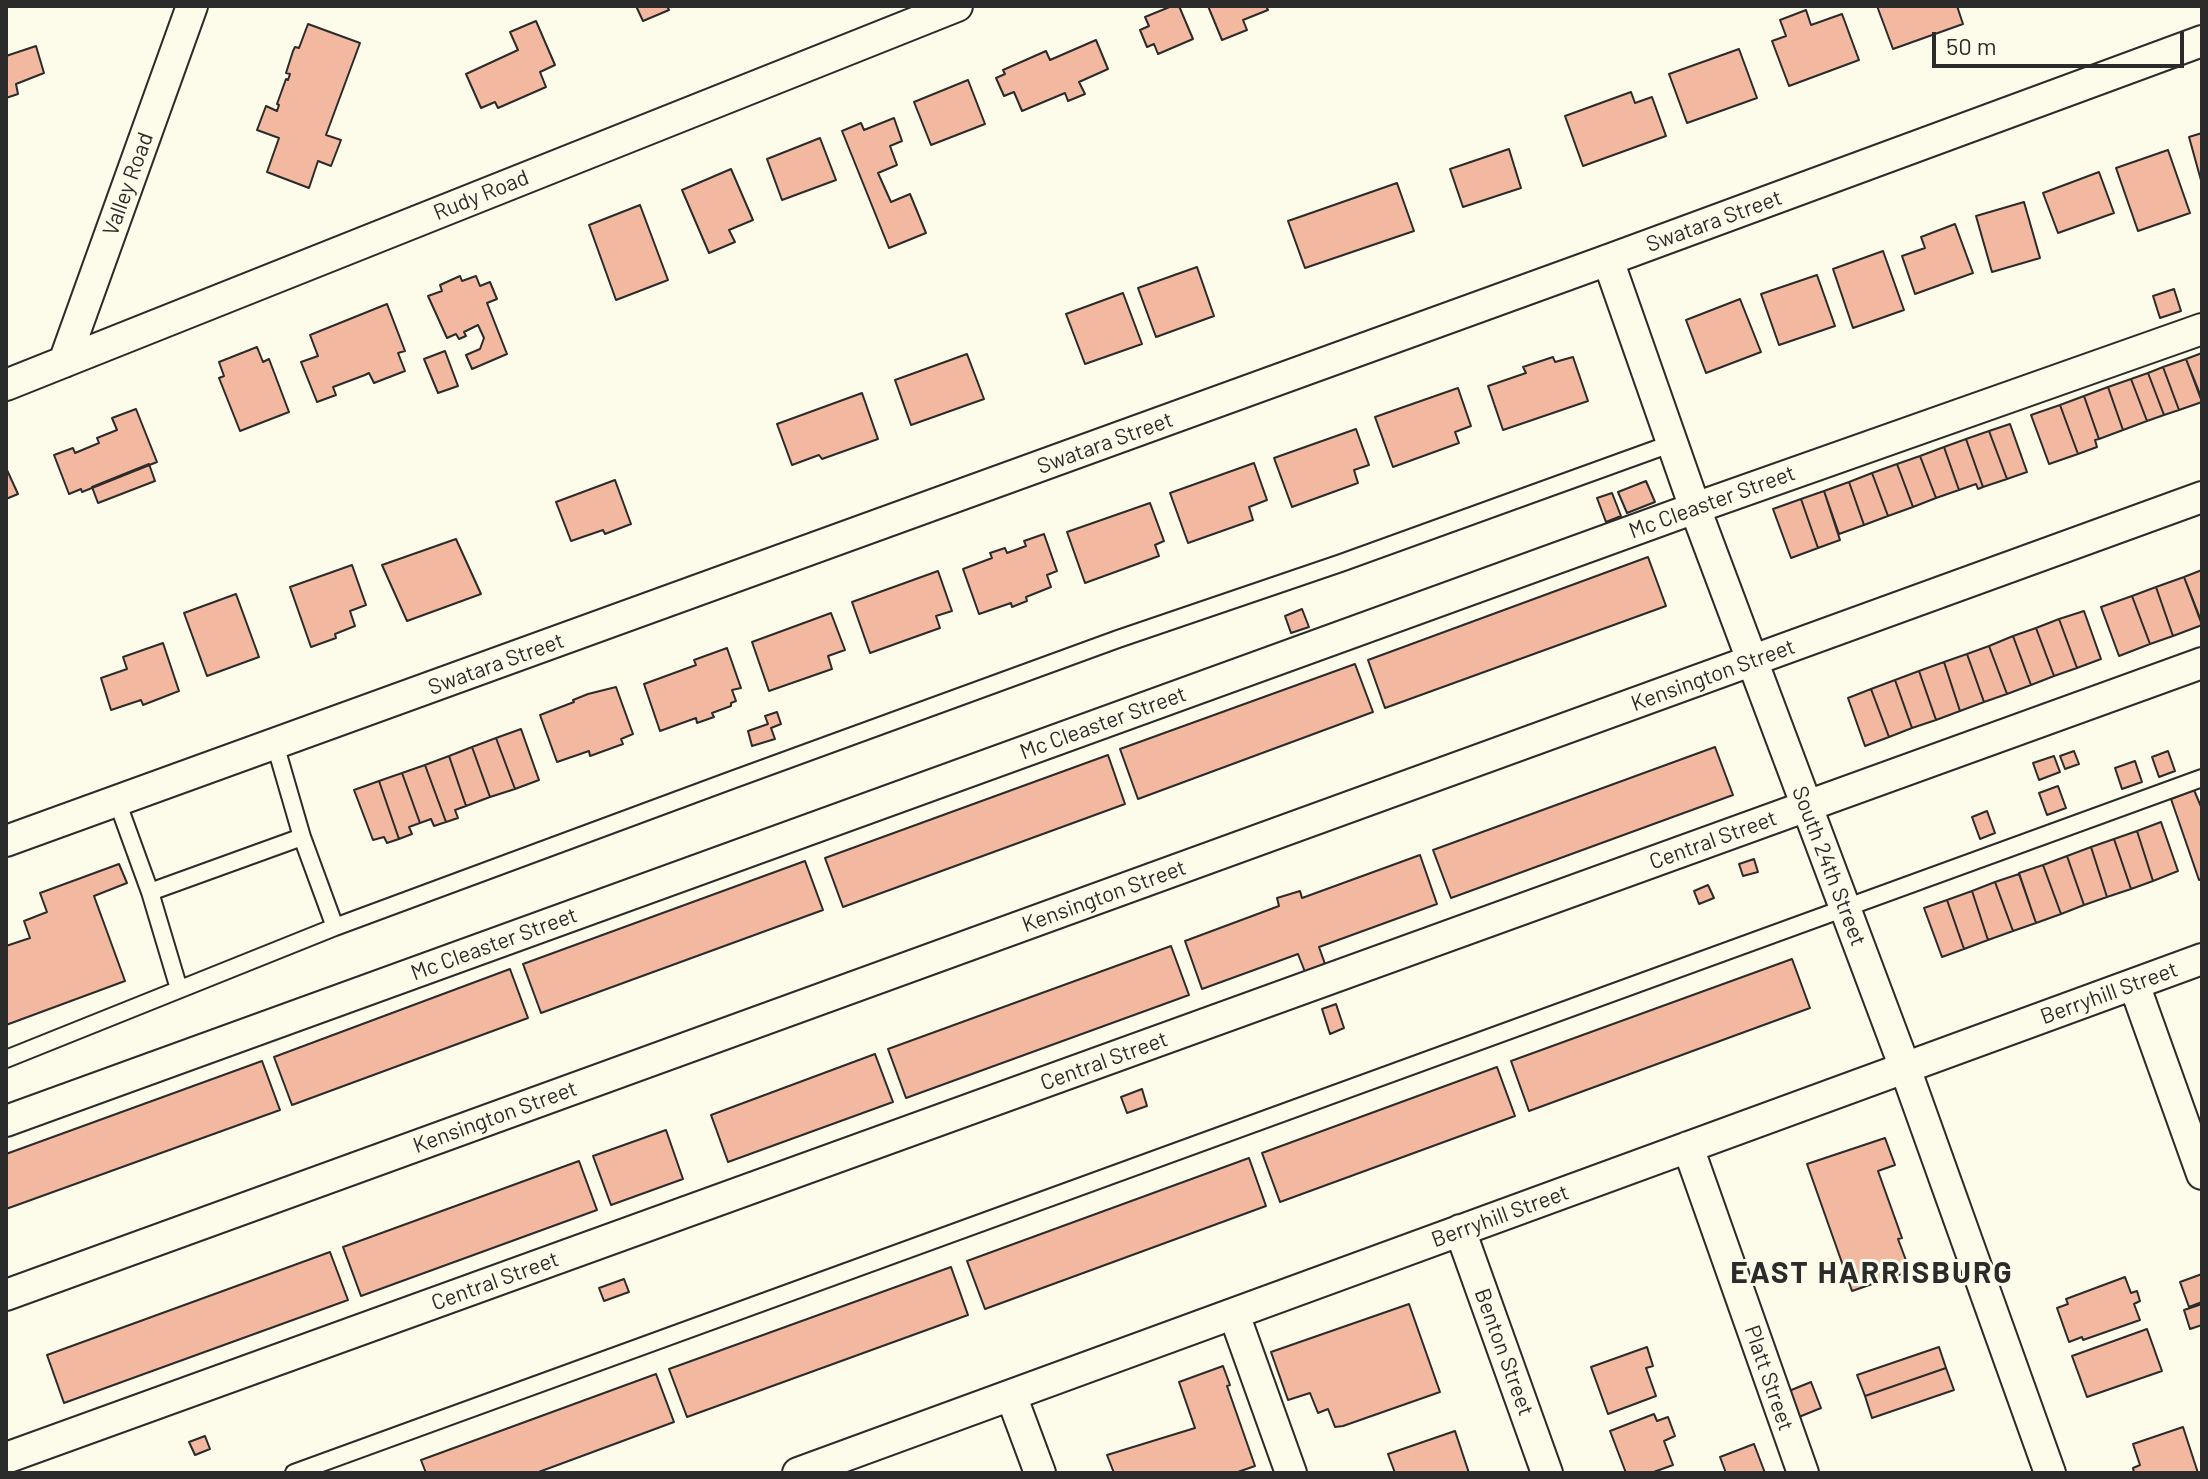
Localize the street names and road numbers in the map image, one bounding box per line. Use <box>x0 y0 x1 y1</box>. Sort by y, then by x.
street label: Valley Road <box>97 129 159 239</box>
street label: Rudy Road <box>429 164 533 226</box>
street label: Swatara Street <box>1643 184 1785 258</box>
street label: Swatara Street <box>1034 406 1176 480</box>
street label: Mc Cleaster Street <box>1625 460 1799 544</box>
street label: Swatara Street <box>425 627 567 701</box>
street label: Kensington Street <box>1627 633 1799 717</box>
street label: Mc Cleaster Street <box>1016 681 1190 765</box>
street label: South 24th Street <box>1786 782 1872 950</box>
street label: Central Street <box>1646 805 1780 875</box>
street label: Kensington Street <box>1018 854 1190 938</box>
street label: Mc Cleaster Street <box>407 902 581 986</box>
street label: Berryhill Street <box>2037 956 2181 1030</box>
street label: Central Street <box>1037 1026 1171 1096</box>
street label: Kensington Street <box>409 1075 581 1159</box>
street label: Berryhill Street <box>1428 1179 1572 1253</box>
street label: Central Street <box>428 1246 562 1316</box>
street label: Benton Street <box>1469 1285 1539 1419</box>
street label: Platt Street <box>1739 1322 1799 1434</box>

